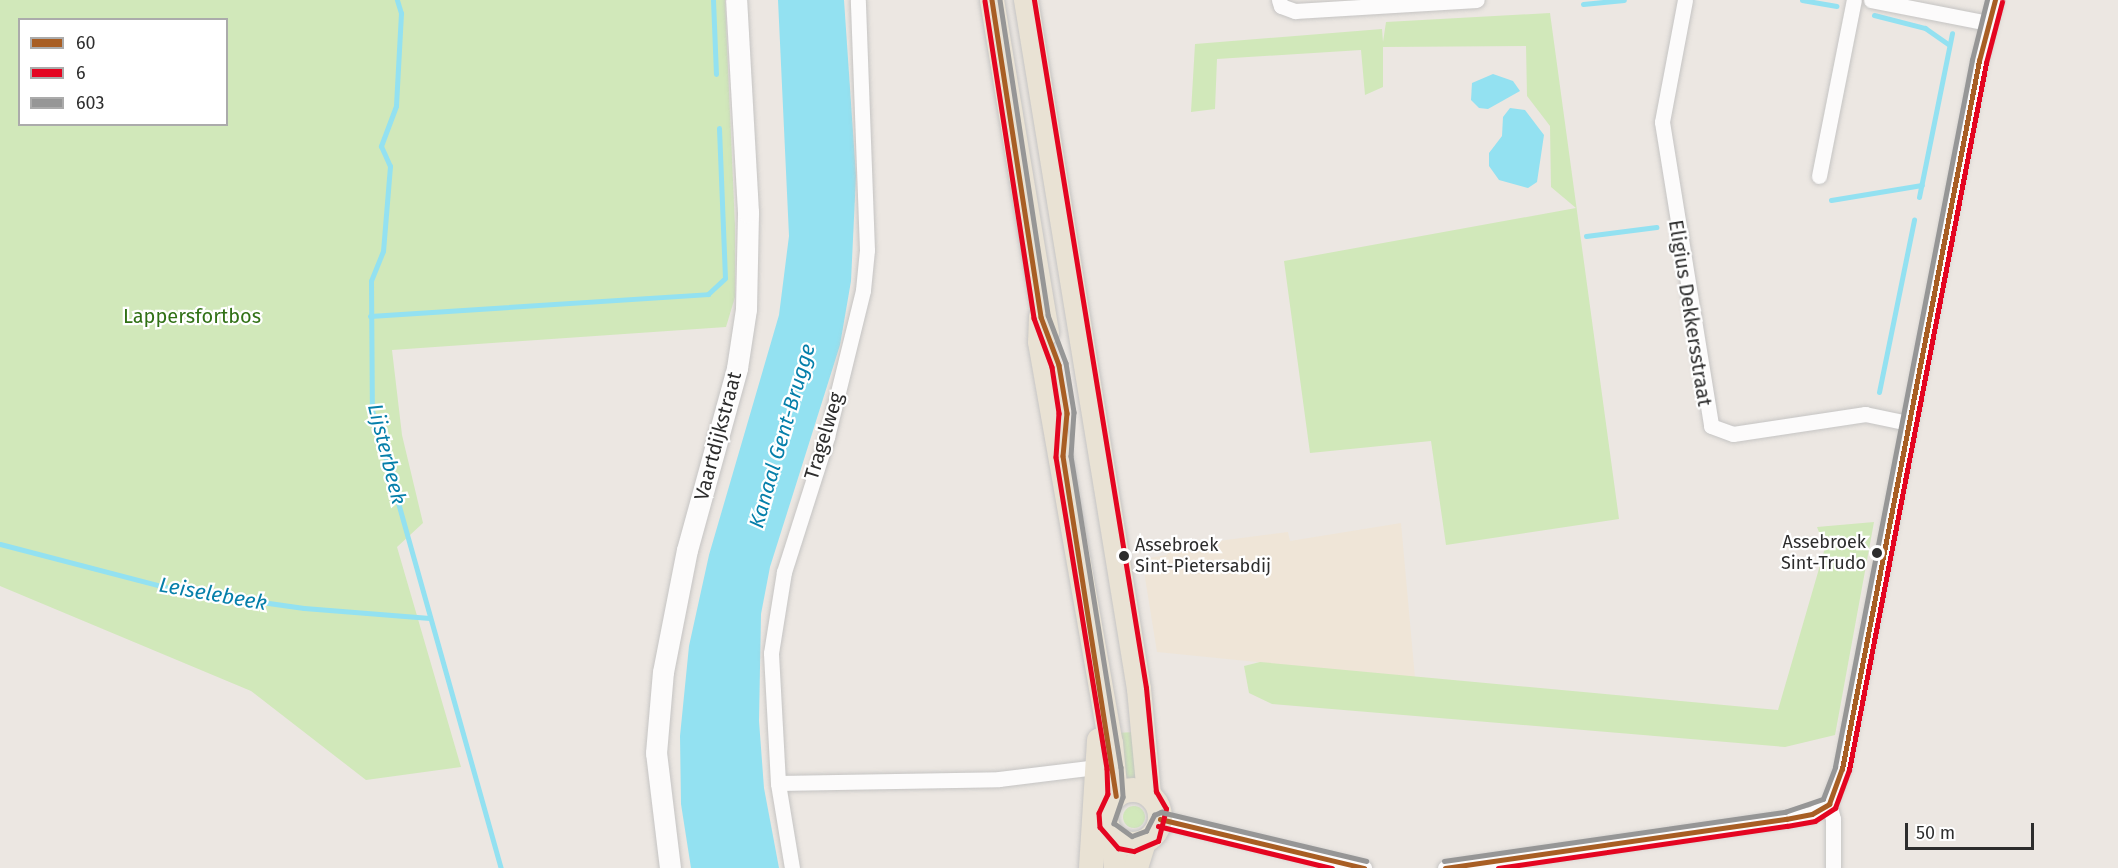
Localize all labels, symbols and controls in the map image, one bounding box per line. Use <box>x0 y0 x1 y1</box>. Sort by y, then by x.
legend <box>18 18 228 126</box>
text: 60 <box>76 32 96 54</box>
text: 6 <box>76 62 86 84</box>
text: 603 <box>76 92 104 114</box>
street label: Eligius Dekkersstraat <box>1663 218 1717 408</box>
park label: Lappersfortbos <box>123 304 261 328</box>
water label: Kanaal Gent-Brugge <box>744 341 820 531</box>
street label: Vaartdijkstraat <box>689 369 747 503</box>
street label: Tragelweg <box>799 389 849 483</box>
water label: Lijsterbeek <box>362 401 412 507</box>
place label: Assebroek Sint-Trudo <box>1781 532 1866 574</box>
place label: Assebroek Sint-Pietersabdij <box>1135 535 1271 578</box>
marker: Assebroek Sint-Trudo <box>1871 547 1883 559</box>
marker: Assebroek Sint-Pietersabdij <box>1118 550 1130 562</box>
water label: Leiselebeek <box>157 572 269 616</box>
scale bar <box>1908 811 2037 849</box>
text: 50 m <box>1916 822 1955 844</box>

